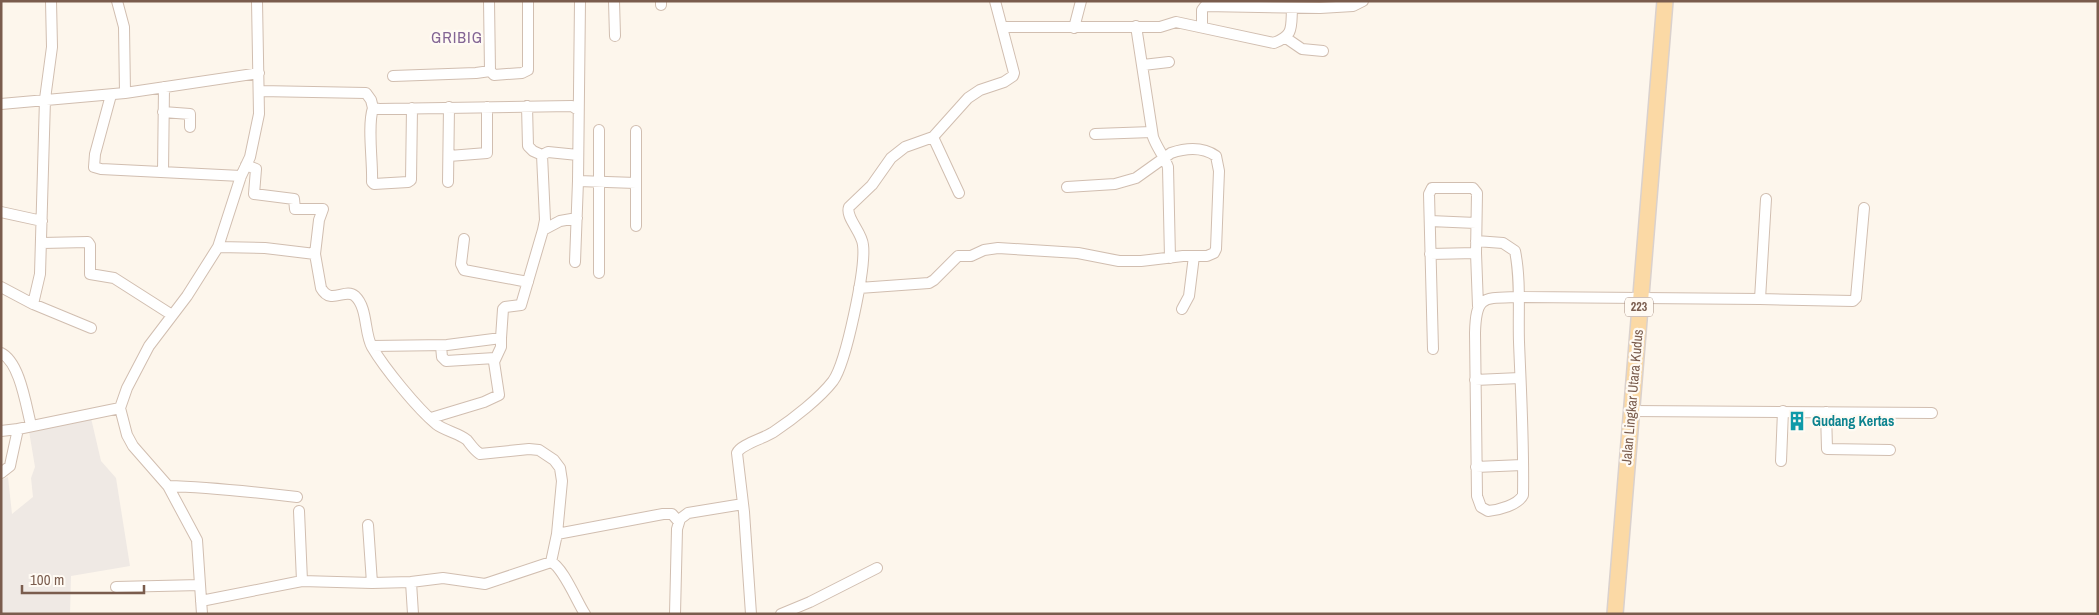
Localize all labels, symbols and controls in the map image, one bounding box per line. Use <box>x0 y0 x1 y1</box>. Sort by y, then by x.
district label: GRIBIG <box>431 26 483 48</box>
road number: 223 <box>1625 298 1653 316</box>
street label: Jalan Lingkar Utara Kudus <box>1617 328 1647 465</box>
building icon: Gudang Kertas <box>1786 410 1808 432</box>
place label: Gudang Kertas <box>1812 412 1894 430</box>
scale bar <box>22 562 145 594</box>
text: 100 m <box>30 569 64 590</box>

